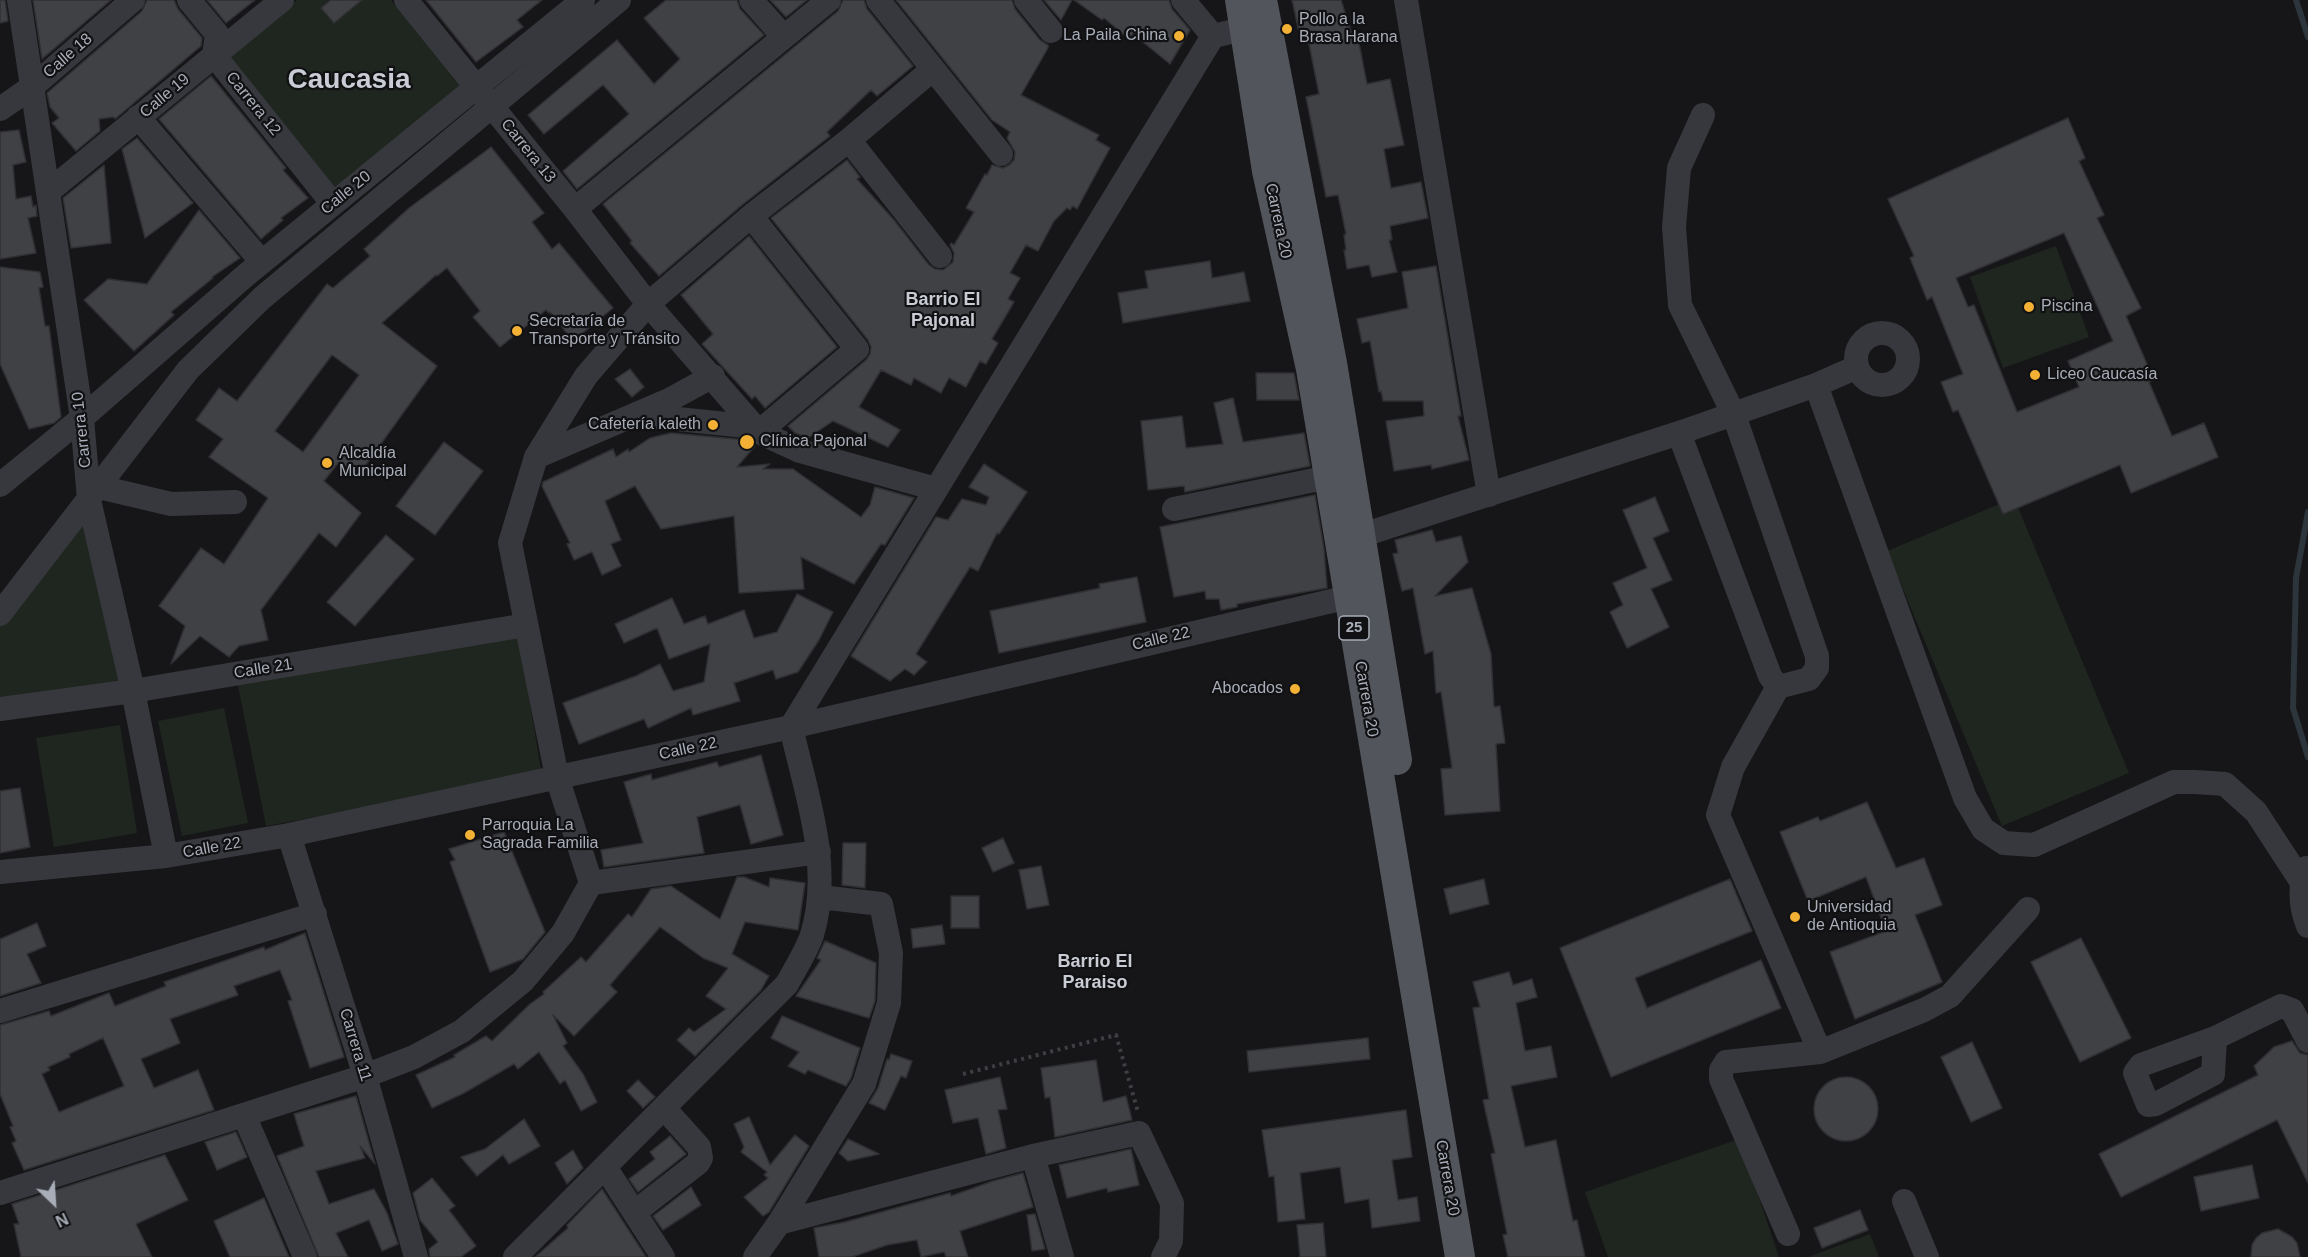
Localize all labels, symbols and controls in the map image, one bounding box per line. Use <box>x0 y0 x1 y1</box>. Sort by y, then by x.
place label: Pollo a la Brasa Harana <box>1299 10 1398 48</box>
marker: Pollo a la Brasa Harana <box>1280 22 1294 36</box>
place label: La Paila China <box>1063 26 1167 46</box>
street label: Calle 18 <box>40 29 96 83</box>
marker: La Paila China <box>1172 29 1186 43</box>
district label: Caucasia <box>288 63 410 97</box>
street label: Carrera 12 <box>221 68 285 140</box>
street label: Calle 19 <box>136 70 194 122</box>
street label: Carrera 13 <box>496 115 560 187</box>
street label: Calle 20 <box>317 167 375 219</box>
street label: Carrera 20 <box>1261 182 1295 260</box>
district label: Barrio El Pajonal <box>905 289 981 332</box>
place label: Piscina <box>2041 297 2093 317</box>
marker: Piscina <box>2022 300 2036 314</box>
place label: Secretaría de Transporte y Tránsito <box>529 312 680 350</box>
marker: Secretaría de Transporte y Tránsito <box>510 324 524 338</box>
place label: Liceo Caucasía <box>2047 365 2157 385</box>
marker: Liceo Caucasía <box>2028 368 2042 382</box>
street label: Carrera 10 <box>68 391 96 469</box>
place label: Cafetería kaleth <box>588 415 701 435</box>
marker: Cafetería kaleth <box>706 418 720 432</box>
place label: Clínica Pajonal <box>760 432 867 452</box>
marker: Clínica Pajonal <box>738 433 756 451</box>
place label: Alcaldía Municipal <box>339 444 407 482</box>
marker: Alcaldía Municipal <box>320 456 334 470</box>
road number: 25 <box>1339 616 1369 640</box>
street label: Calle 22 <box>1130 623 1192 655</box>
street label: Calle 21 <box>233 655 293 683</box>
street label: Carrera 20 <box>1350 660 1382 738</box>
place label: Abocados <box>1212 679 1283 699</box>
marker: Abocados <box>1288 682 1302 696</box>
street label: Calle 22 <box>657 734 719 764</box>
place label: Parroquia La Sagrada Familia <box>482 816 598 854</box>
marker: Parroquia La Sagrada Familia <box>463 828 477 842</box>
street label: Calle 22 <box>181 833 243 863</box>
place label: Universidad de Antioquia <box>1807 898 1896 936</box>
marker: Universidad de Antioquia <box>1788 910 1802 924</box>
district label: Barrio El Paraiso <box>1057 951 1133 994</box>
street label: Carrera 11 <box>335 1006 375 1084</box>
street label: Carrera 20 <box>1431 1139 1463 1217</box>
north arrow <box>24 1173 84 1233</box>
text: N <box>53 1210 71 1230</box>

